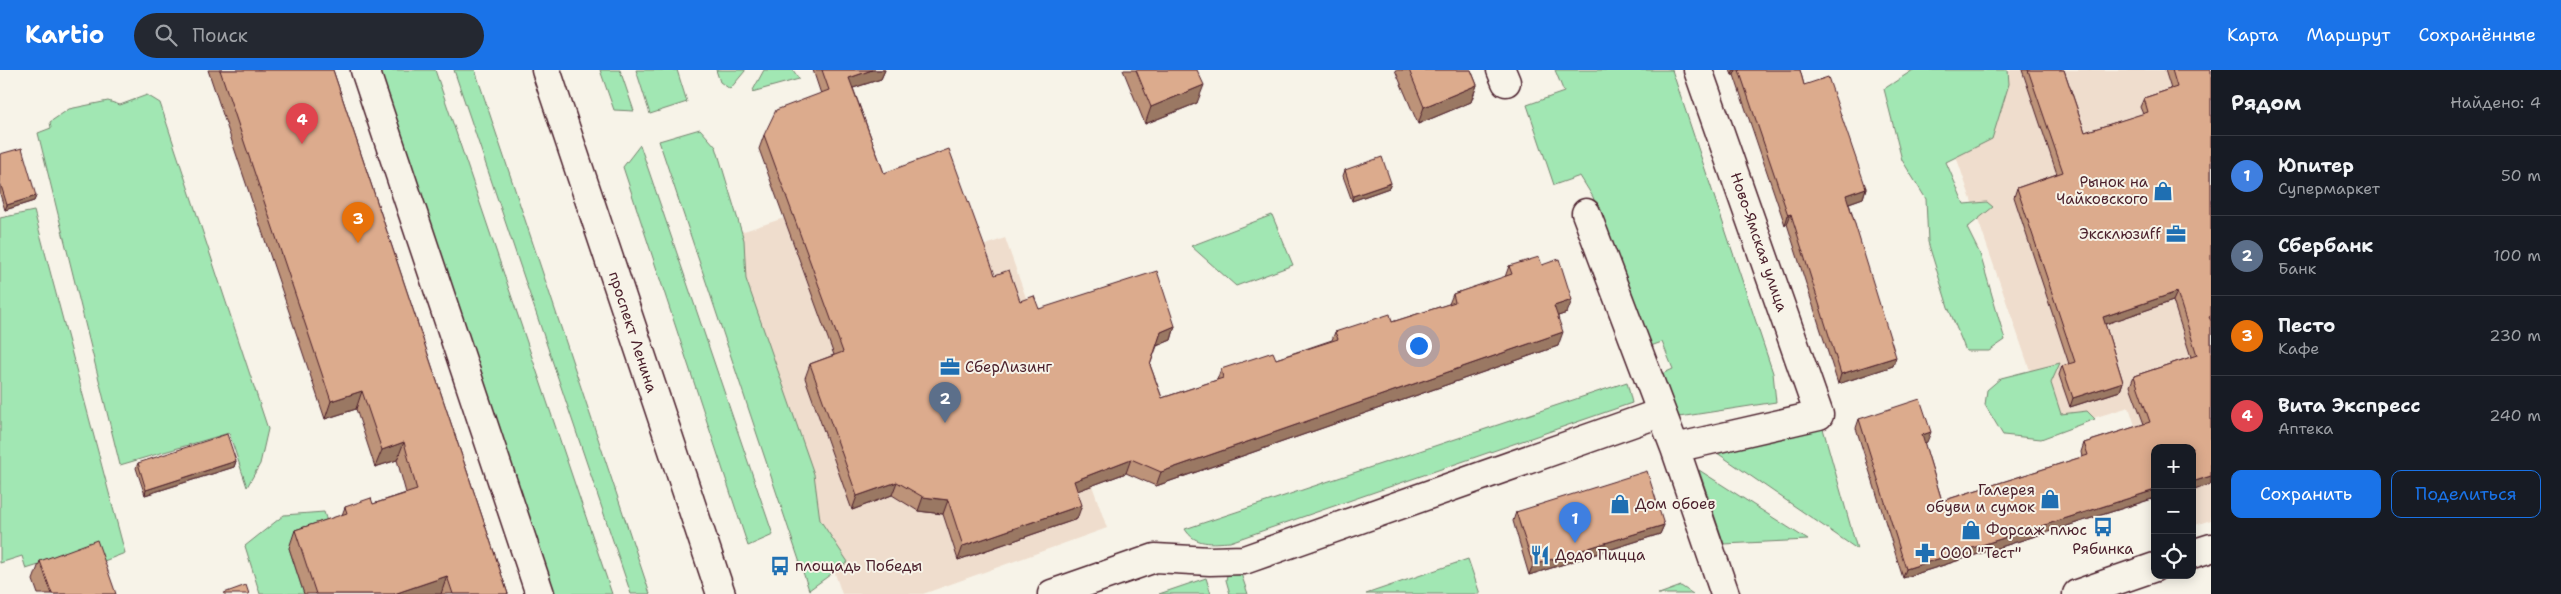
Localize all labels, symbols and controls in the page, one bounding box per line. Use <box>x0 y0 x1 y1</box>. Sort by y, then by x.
search box <box>134 13 484 58</box>
text: Kartio <box>25 19 104 51</box>
icon: search <box>152 21 180 49</box>
text: Поиск <box>192 23 248 48</box>
text: Карта <box>2227 23 2278 47</box>
text: Маршрут <box>2306 23 2390 47</box>
text: Сохранённые <box>2418 23 2536 47</box>
text: Рядом <box>2231 89 2301 117</box>
text: Найдено: 4 <box>2450 92 2541 113</box>
pin: 4 <box>286 103 318 144</box>
text: Юпитер <box>2278 153 2354 178</box>
text: 1 <box>2243 165 2251 186</box>
text: 50 m <box>2501 165 2541 186</box>
street label: Ново-Ямская улица <box>1726 170 1793 315</box>
place label: Рынок на Чайковского <box>2056 172 2149 209</box>
text: Супермаркет <box>2278 178 2380 199</box>
shop icon: Рынок на Чайковского <box>2152 180 2174 202</box>
pin: 3 <box>342 202 374 243</box>
office icon: Эксклюзиff <box>2165 223 2187 245</box>
place label: Эксклюзиff <box>2079 224 2162 244</box>
text: Сбербанк <box>2278 233 2373 258</box>
text: 2 <box>2241 245 2253 266</box>
text: 100 m <box>2493 245 2541 266</box>
text: Банк <box>2278 258 2316 279</box>
street label: проспект Ленина <box>604 269 662 396</box>
text: Песто <box>2278 313 2335 338</box>
text: 3 <box>2241 325 2253 346</box>
text: 230 m <box>2489 325 2541 346</box>
your location <box>1406 333 1432 359</box>
text: Кафе <box>2278 338 2319 359</box>
office icon: СберЛизинг <box>939 356 961 378</box>
place label: СберЛизинг <box>965 357 1053 377</box>
pin: 2 <box>929 382 961 423</box>
text: Вита Экспресс <box>2278 393 2421 418</box>
text: 4 <box>2241 405 2253 426</box>
text: 240 m <box>2489 405 2541 426</box>
text: Аптека <box>2278 418 2333 439</box>
map controls <box>2151 444 2196 579</box>
button: + <box>2151 444 2196 489</box>
button: Сохранить <box>2231 470 2381 518</box>
button: Поделиться <box>2391 470 2541 518</box>
place label: Галерея обуви и сумок <box>1926 480 2035 517</box>
shop icon: Галерея обуви и сумок <box>2039 488 2061 510</box>
button: − <box>2151 489 2196 534</box>
shop icon: Дом обоев <box>1609 493 1631 515</box>
place label: Дом обоев <box>1635 494 1716 514</box>
pin: 1 <box>1559 502 1591 543</box>
bus stop icon: Рябинка <box>2092 516 2114 538</box>
shop icon: Форсаж плюс <box>1960 519 1982 541</box>
place label: Форсаж плюс <box>1986 520 2087 540</box>
button: locate <box>2151 534 2196 579</box>
place label: Рябинка <box>2072 539 2134 559</box>
pharmacy icon: ООО "Тест" <box>1914 542 1936 564</box>
place label: ООО "Тест" <box>1940 543 2021 563</box>
restaurant icon: Додо Пицца <box>1529 544 1551 566</box>
place label: Додо Пицца <box>1555 545 1646 565</box>
bus stop icon: площадь Победы <box>769 555 791 577</box>
place label: площадь Победы <box>795 556 922 576</box>

